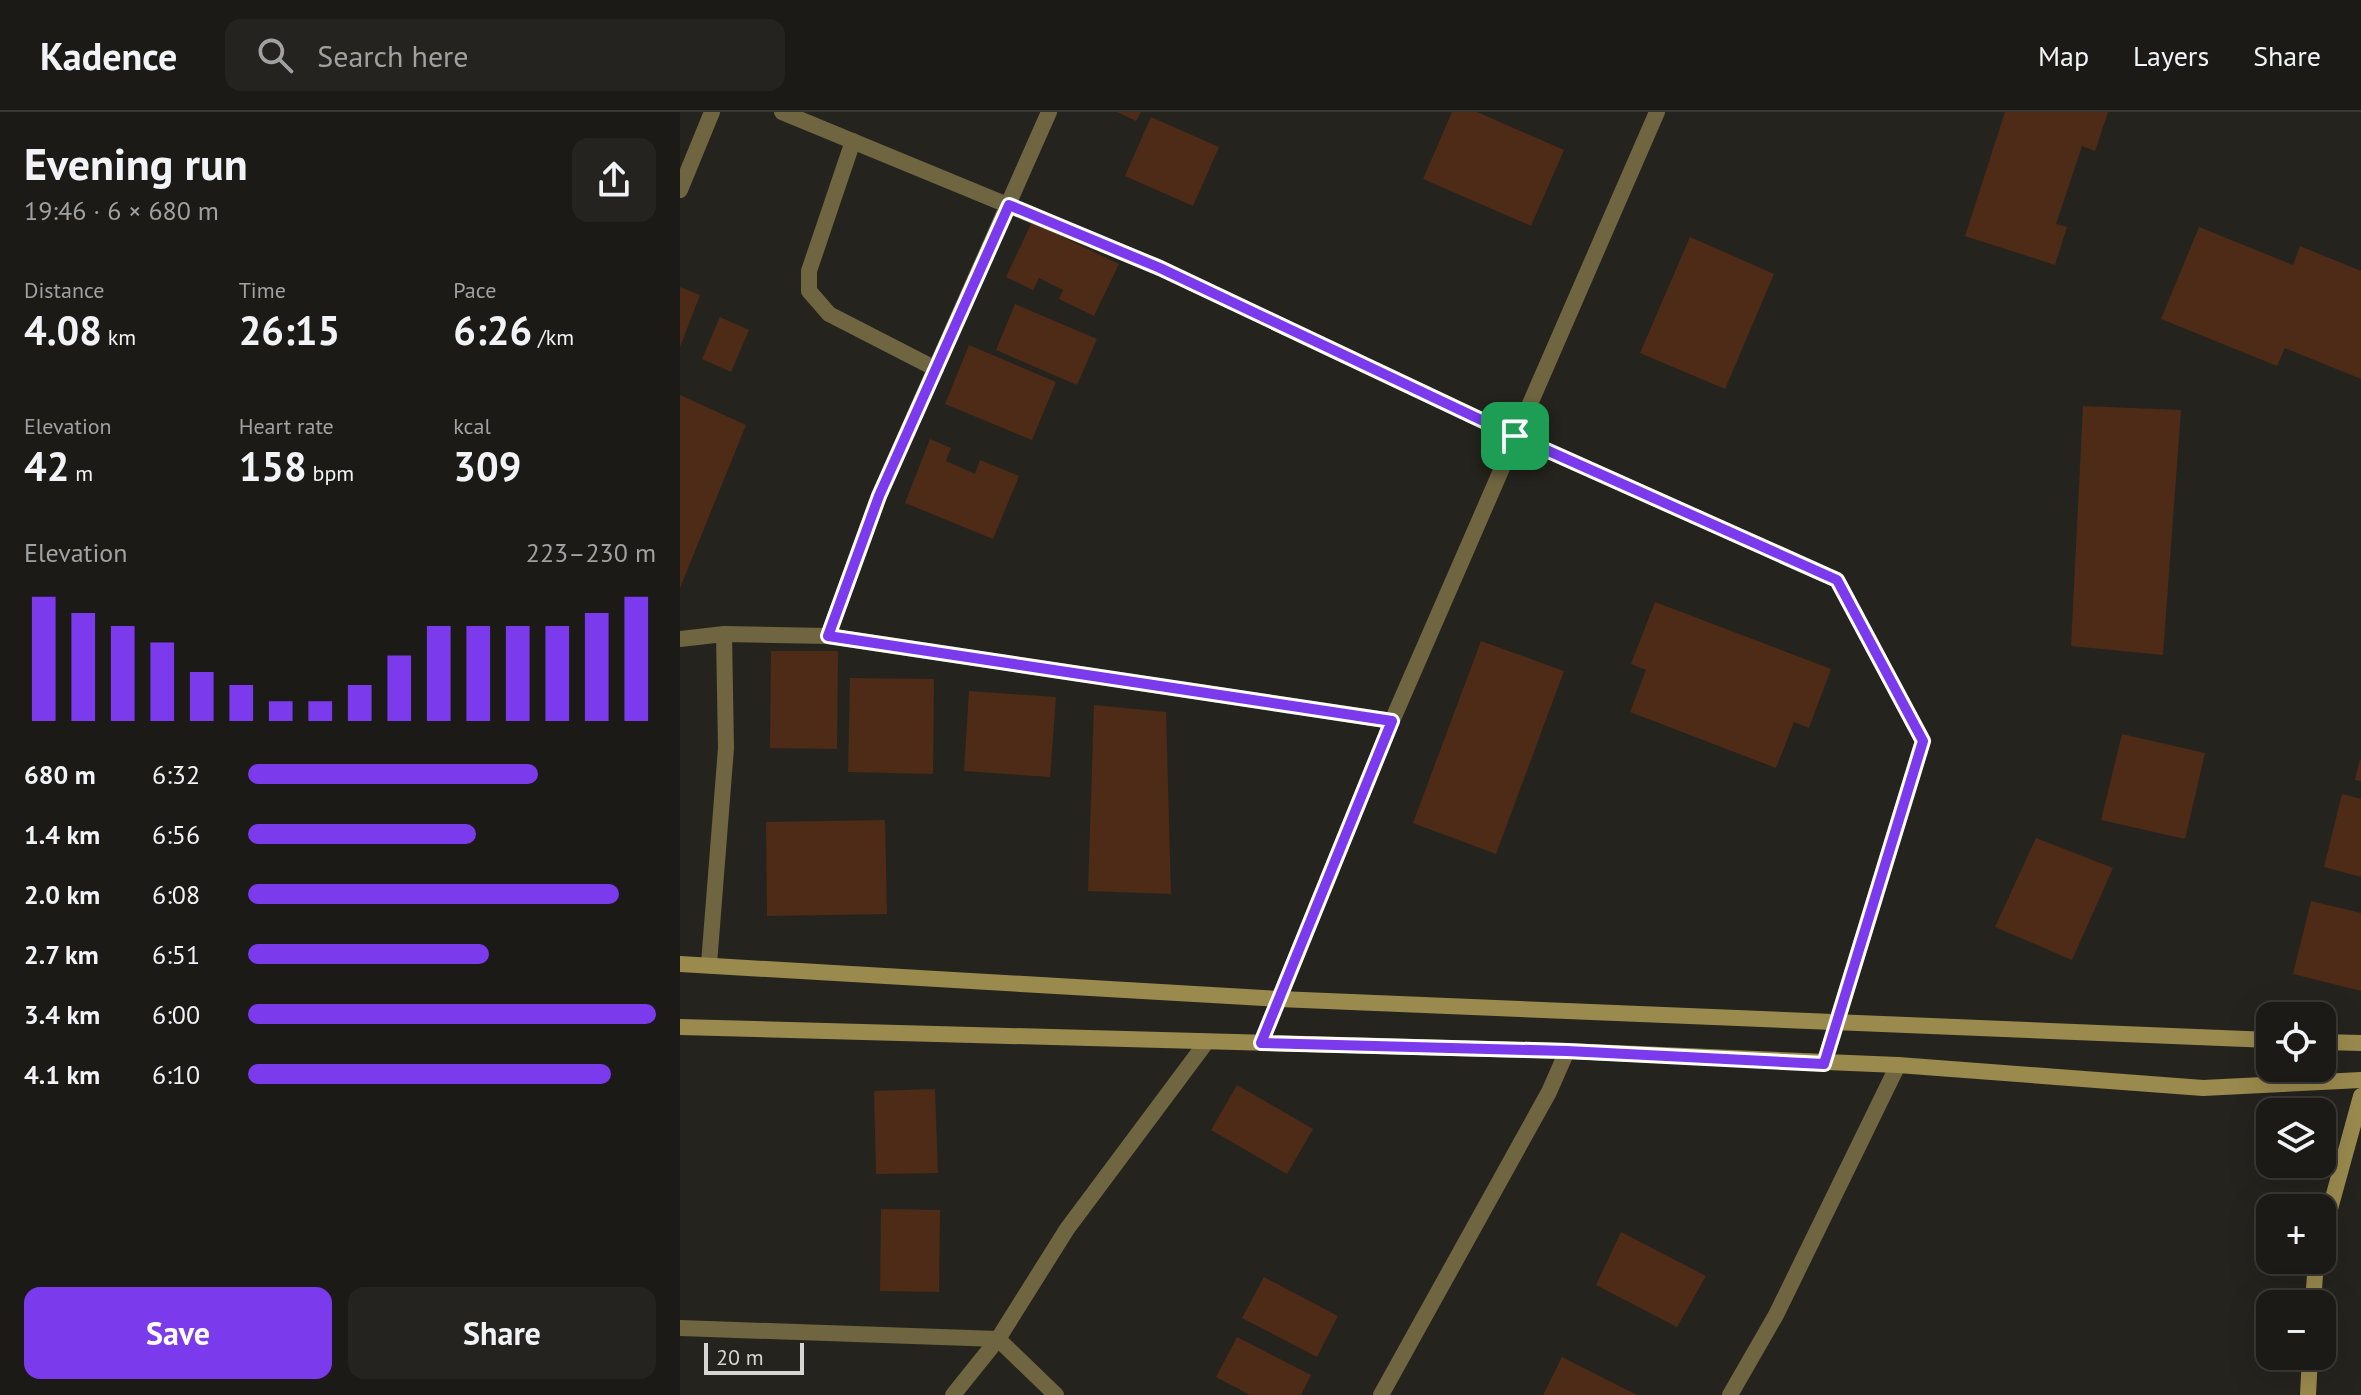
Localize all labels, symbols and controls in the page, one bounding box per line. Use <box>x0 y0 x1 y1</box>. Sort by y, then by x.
search box <box>225 19 785 91</box>
text: Kadence <box>40 31 177 80</box>
icon: search <box>253 33 297 77</box>
text: Search here <box>317 36 469 75</box>
text: Map <box>2038 37 2089 74</box>
text: Layers <box>2133 37 2209 74</box>
text: Share <box>2253 37 2321 74</box>
text: Evening run <box>24 135 248 192</box>
button: share <box>572 138 656 222</box>
text: 19:46 · 6 × 680 m <box>24 194 219 227</box>
text: Distance <box>24 276 105 304</box>
text: Time <box>239 276 286 304</box>
text: Pace <box>453 276 496 304</box>
text: 4.08 <box>24 304 102 356</box>
text: 26:15 <box>239 304 340 356</box>
text: 6:26 <box>453 304 532 356</box>
text: km <box>102 323 136 351</box>
text: /km <box>532 323 574 351</box>
pin <box>1481 402 1549 470</box>
text: Elevation <box>24 412 112 440</box>
text: Heart rate <box>239 412 334 440</box>
text: kcal <box>453 412 491 440</box>
icon: arrive <box>1493 414 1537 458</box>
text: 42 <box>24 440 69 492</box>
text: 158 <box>239 440 307 492</box>
text: 309 <box>453 440 521 492</box>
text: m <box>69 459 93 487</box>
text: bpm <box>307 459 354 487</box>
text: Elevation <box>24 536 128 569</box>
text: 223–230 m <box>526 536 656 569</box>
text: 680 m <box>24 758 96 791</box>
text: 6:32 <box>152 758 200 791</box>
text: 1.4 km <box>24 818 100 851</box>
text: 6:56 <box>152 818 200 851</box>
text: 2.0 km <box>24 878 100 911</box>
text: 6:08 <box>152 878 200 911</box>
text: 2.7 km <box>24 938 99 971</box>
text: 6:51 <box>152 938 200 971</box>
text: 3.4 km <box>24 998 100 1031</box>
text: 6:00 <box>152 998 200 1031</box>
map controls <box>2256 1002 2336 1370</box>
button: locate <box>2256 1002 2336 1082</box>
text: 4.1 km <box>24 1058 100 1091</box>
text: 6:10 <box>152 1058 200 1091</box>
button: layers <box>2256 1098 2336 1178</box>
button: + <box>2256 1194 2336 1274</box>
button: Save <box>24 1287 332 1379</box>
button: Share <box>348 1287 656 1379</box>
button: − <box>2256 1290 2336 1370</box>
scale bar <box>704 1339 804 1375</box>
text: 20 m <box>716 1343 764 1371</box>

